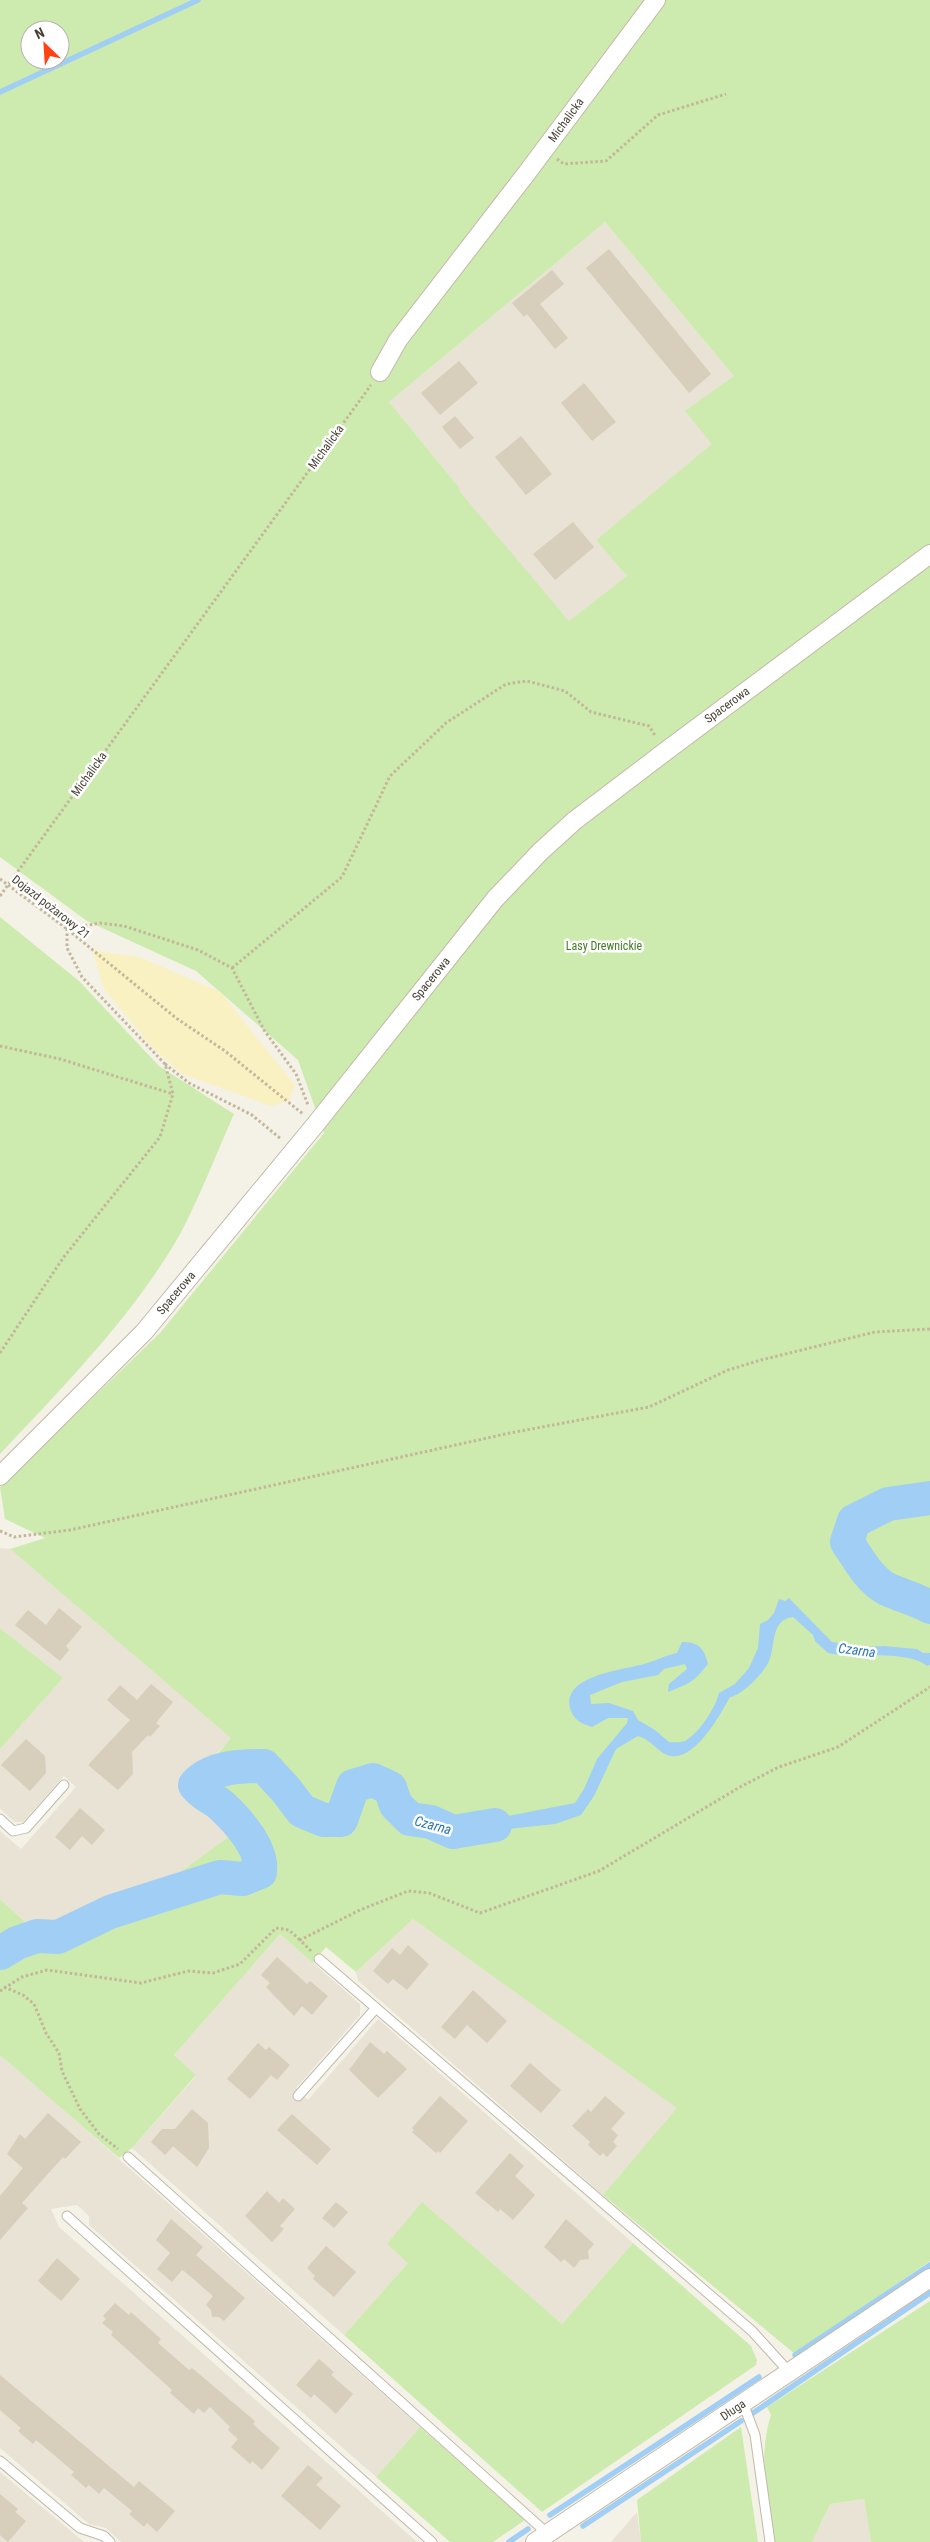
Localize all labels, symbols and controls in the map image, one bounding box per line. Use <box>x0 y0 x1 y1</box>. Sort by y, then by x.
north arrow <box>20 20 70 70</box>
text: N <box>32 24 47 42</box>
street label: Michalicka <box>545 95 587 145</box>
street label: Michalicka <box>305 422 347 472</box>
street label: Spacerowa <box>702 684 752 726</box>
street label: Michalicka <box>68 749 110 799</box>
street label: Dojazd pożarowy 21 <box>9 872 93 942</box>
park label: Lasy Drewnickie <box>566 939 643 953</box>
street label: Spacerowa <box>409 954 453 1004</box>
street label: Spacerowa <box>154 1268 198 1317</box>
water label: Czarna <box>837 1640 877 1660</box>
water label: Czarna <box>413 1812 453 1838</box>
street label: Długa <box>718 2396 748 2423</box>

